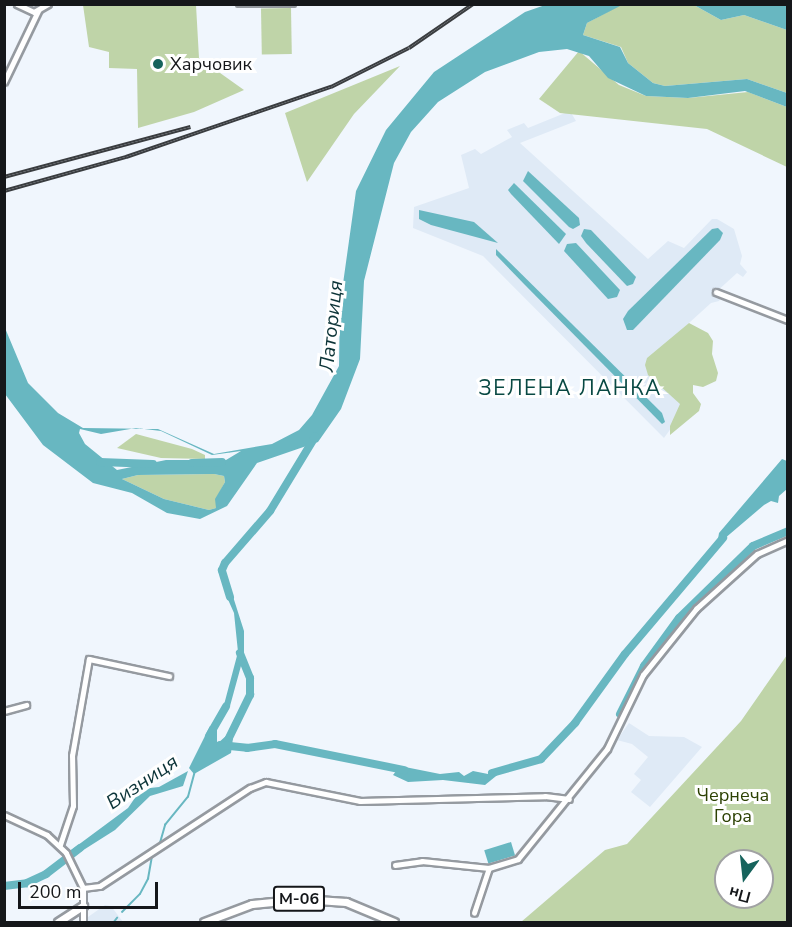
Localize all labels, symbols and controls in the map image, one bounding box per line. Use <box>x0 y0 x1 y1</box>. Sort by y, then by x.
place label: Харчовик <box>170 53 252 75</box>
marker: Харчовик <box>151 57 165 71</box>
water label: Латориця <box>314 279 348 373</box>
district label: ЗЕЛЕНА ЛАНКА <box>478 375 662 401</box>
water label: Визниця <box>102 749 182 815</box>
park label: Чернеча Гора <box>697 785 769 828</box>
north arrow <box>714 849 774 909</box>
scale bar <box>21 870 160 908</box>
text: 200 m <box>29 880 81 904</box>
text: Пн <box>726 881 753 908</box>
road number: М-06 <box>272 886 326 912</box>

